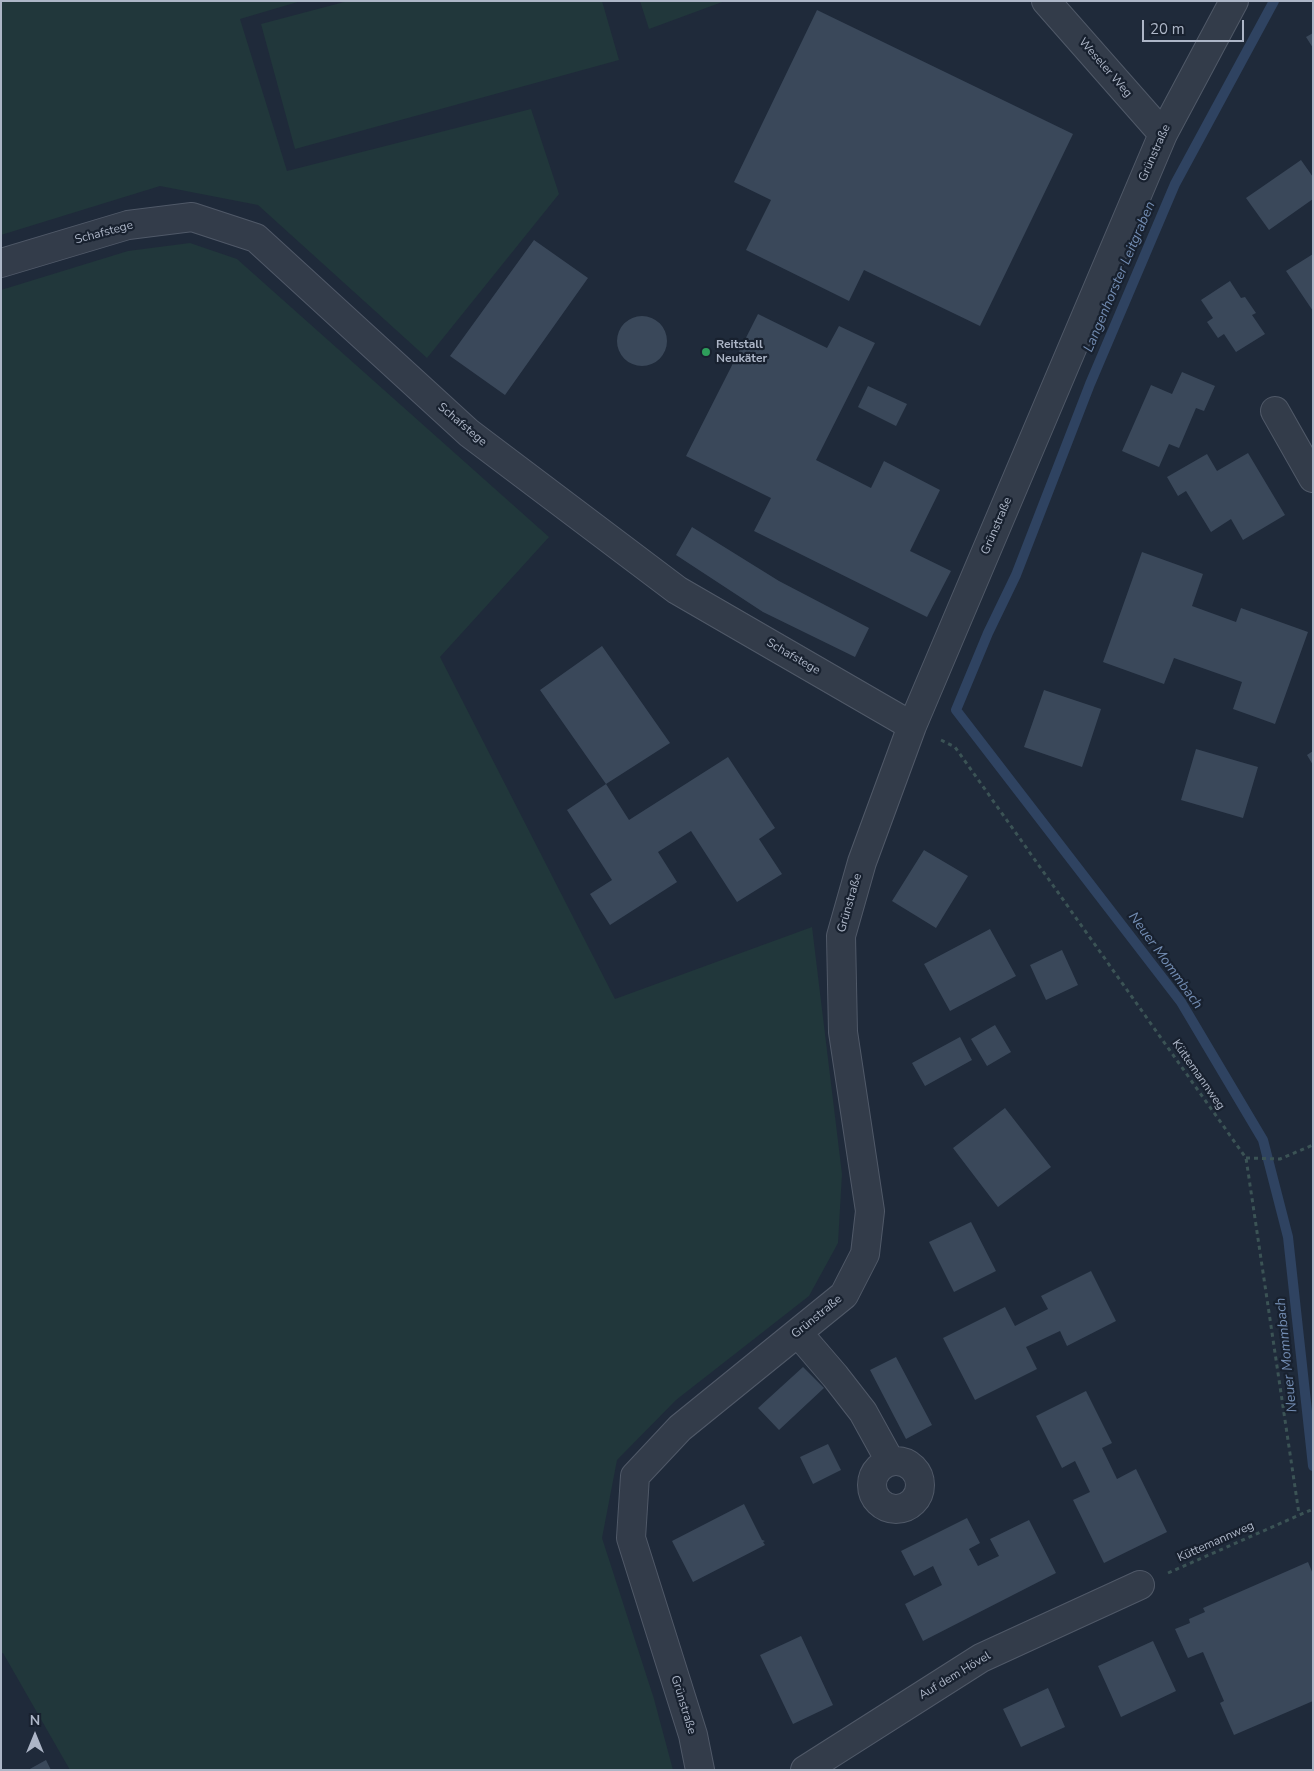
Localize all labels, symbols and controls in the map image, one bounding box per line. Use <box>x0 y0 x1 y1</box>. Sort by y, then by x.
scale bar <box>1144 10 1246 42</box>
text: 20 m <box>1150 19 1185 39</box>
street label: Weseler Weg <box>1075 35 1135 101</box>
street label: Grünstraße <box>1136 122 1174 184</box>
water label: Langenhorster Leitgraben <box>1081 199 1159 355</box>
street label: Schafstege <box>73 218 135 248</box>
place label: Reitstall Neukäter <box>716 338 767 366</box>
marker: Reitstall Neukäter <box>700 346 712 358</box>
street label: Schafstege <box>435 400 489 450</box>
street label: Grünstraße <box>978 495 1016 557</box>
street label: Schafstege <box>764 636 822 678</box>
street label: Grünstraße <box>835 872 865 934</box>
water label: Neuer Mommbach <box>1124 909 1206 1013</box>
street label: Küttemannweg <box>1168 1037 1228 1113</box>
street label: Grünstraße <box>789 1292 845 1342</box>
water label: Neuer Mommbach <box>1273 1297 1301 1413</box>
street label: Küttemannweg <box>1175 1519 1257 1565</box>
street label: Auf dem Hövel <box>917 1649 993 1703</box>
street label: Grünstraße <box>667 1674 699 1736</box>
north arrow <box>10 1711 60 1761</box>
text: N <box>30 1711 40 1730</box>

